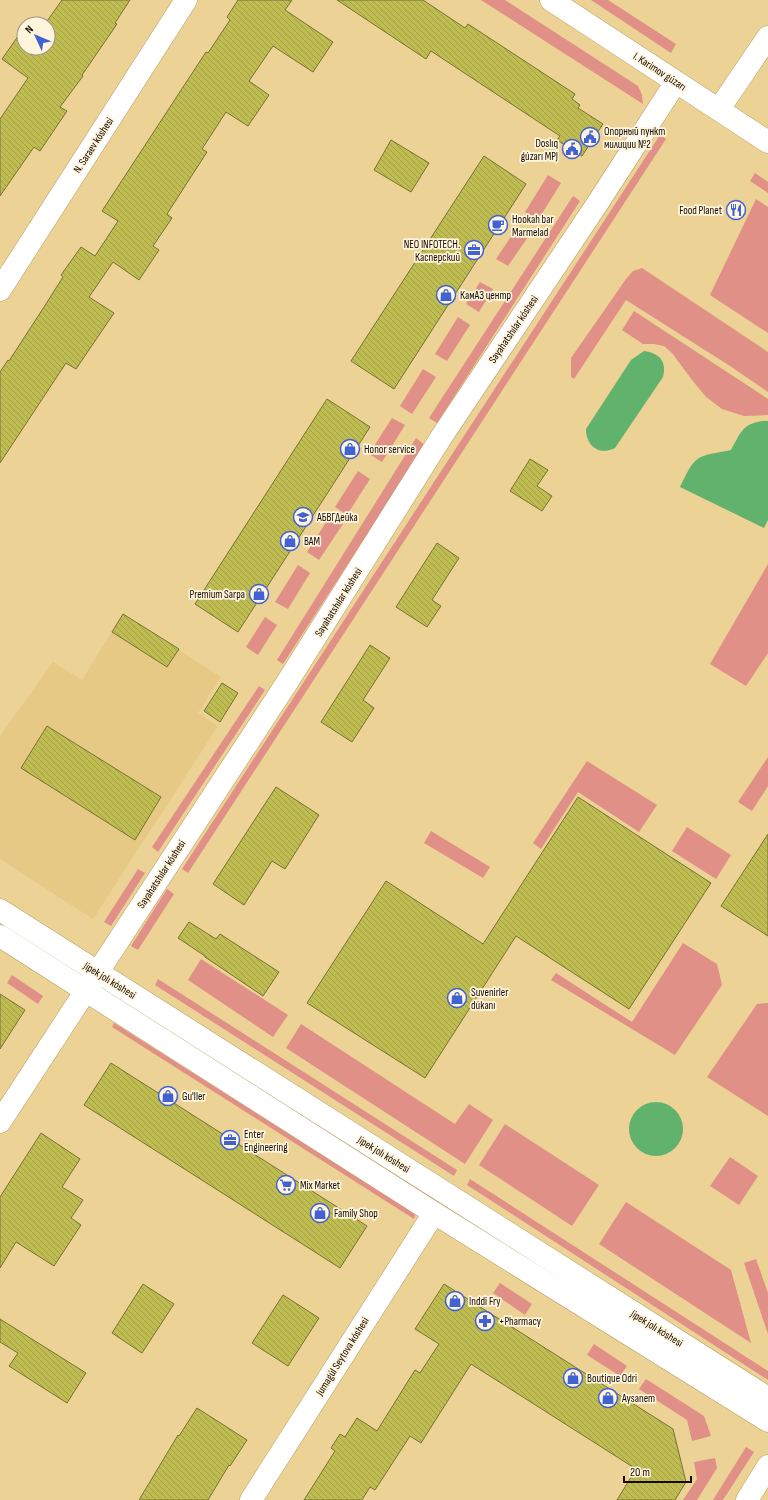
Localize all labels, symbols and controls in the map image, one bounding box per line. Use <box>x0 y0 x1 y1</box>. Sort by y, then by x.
north arrow <box>16 16 56 56</box>
text: N <box>22 23 36 36</box>
street label: I. Karimov gúzarı <box>631 50 689 93</box>
street label: N. Saraev kóshesi <box>71 115 116 175</box>
place label: Опорный пункт милиции №2 <box>604 125 665 151</box>
public building icon: Опорный пункт милиции №2 <box>579 126 601 148</box>
place label: Doslıq gúzarı MPJ <box>521 137 558 163</box>
public building icon: Doslıq gúzarı MPJ <box>561 138 583 160</box>
restaurant icon: Food Planet <box>725 199 747 221</box>
place label: Food Planet <box>679 204 723 217</box>
place label: Hookah bar Marmelad <box>512 213 554 239</box>
cafe icon: Hookah bar Marmelad <box>487 214 509 236</box>
place label: NEO INFOTECH. Касперский <box>404 238 460 264</box>
office icon: NEO INFOTECH. Касперский <box>463 239 485 261</box>
shop icon: КамАЗ центр <box>435 284 457 306</box>
place label: КамАЗ центр <box>460 289 511 302</box>
street label: Sayahatshılar kóshesi <box>486 293 541 366</box>
shop icon: Honor service <box>339 438 361 460</box>
place label: Honor service <box>364 443 415 456</box>
school or university icon: АБВГДейка <box>292 506 314 528</box>
place label: АБВГДейка <box>316 511 358 524</box>
shop icon: BAM <box>279 530 301 552</box>
place label: BAM <box>304 535 320 548</box>
street label: Sayahatshılar kóshesi <box>312 565 365 639</box>
shop icon: Premium Sarpa <box>248 583 270 605</box>
place label: Premium Sarpa <box>190 588 245 601</box>
street label: Sayahatshılar kóshesi <box>134 838 188 911</box>
street label: Jipek jolı kóshesi <box>80 959 138 1002</box>
place label: Suvenirler dúkanı <box>471 986 508 1012</box>
shop icon: Suvenirler dúkanı <box>446 987 468 1009</box>
shop icon: Gu'ller <box>157 1085 179 1107</box>
place label: Gu'ller <box>182 1090 206 1103</box>
place label: Enter Engineering <box>244 1128 288 1154</box>
office icon: Enter Engineering <box>219 1129 241 1151</box>
street label: Jipek jolı kóshesi <box>354 1133 412 1176</box>
supermarket icon: Mix Market <box>275 1174 297 1196</box>
place label: Mix Market <box>300 1179 341 1192</box>
shop icon: Family Shop <box>309 1202 331 1224</box>
place label: Family Shop <box>334 1207 378 1220</box>
shop icon: Inddi Fry <box>444 1290 466 1312</box>
place label: Inddi Fry <box>469 1295 501 1308</box>
street label: Jipek jolı kóshesi <box>627 1307 685 1350</box>
pharmacy icon: +Pharmacy <box>474 1310 496 1332</box>
street label: Jumagúl Seytova kóshesi <box>313 1315 372 1399</box>
place label: +Pharmacy <box>499 1315 542 1328</box>
shop icon: Boutique Odri <box>562 1367 584 1389</box>
place label: Boutique Odri <box>587 1372 637 1385</box>
shop icon: Aysanem <box>597 1387 619 1409</box>
place label: Aysanem <box>621 1392 655 1405</box>
scale bar <box>624 1458 691 1484</box>
text: 20 m <box>630 1465 650 1480</box>

